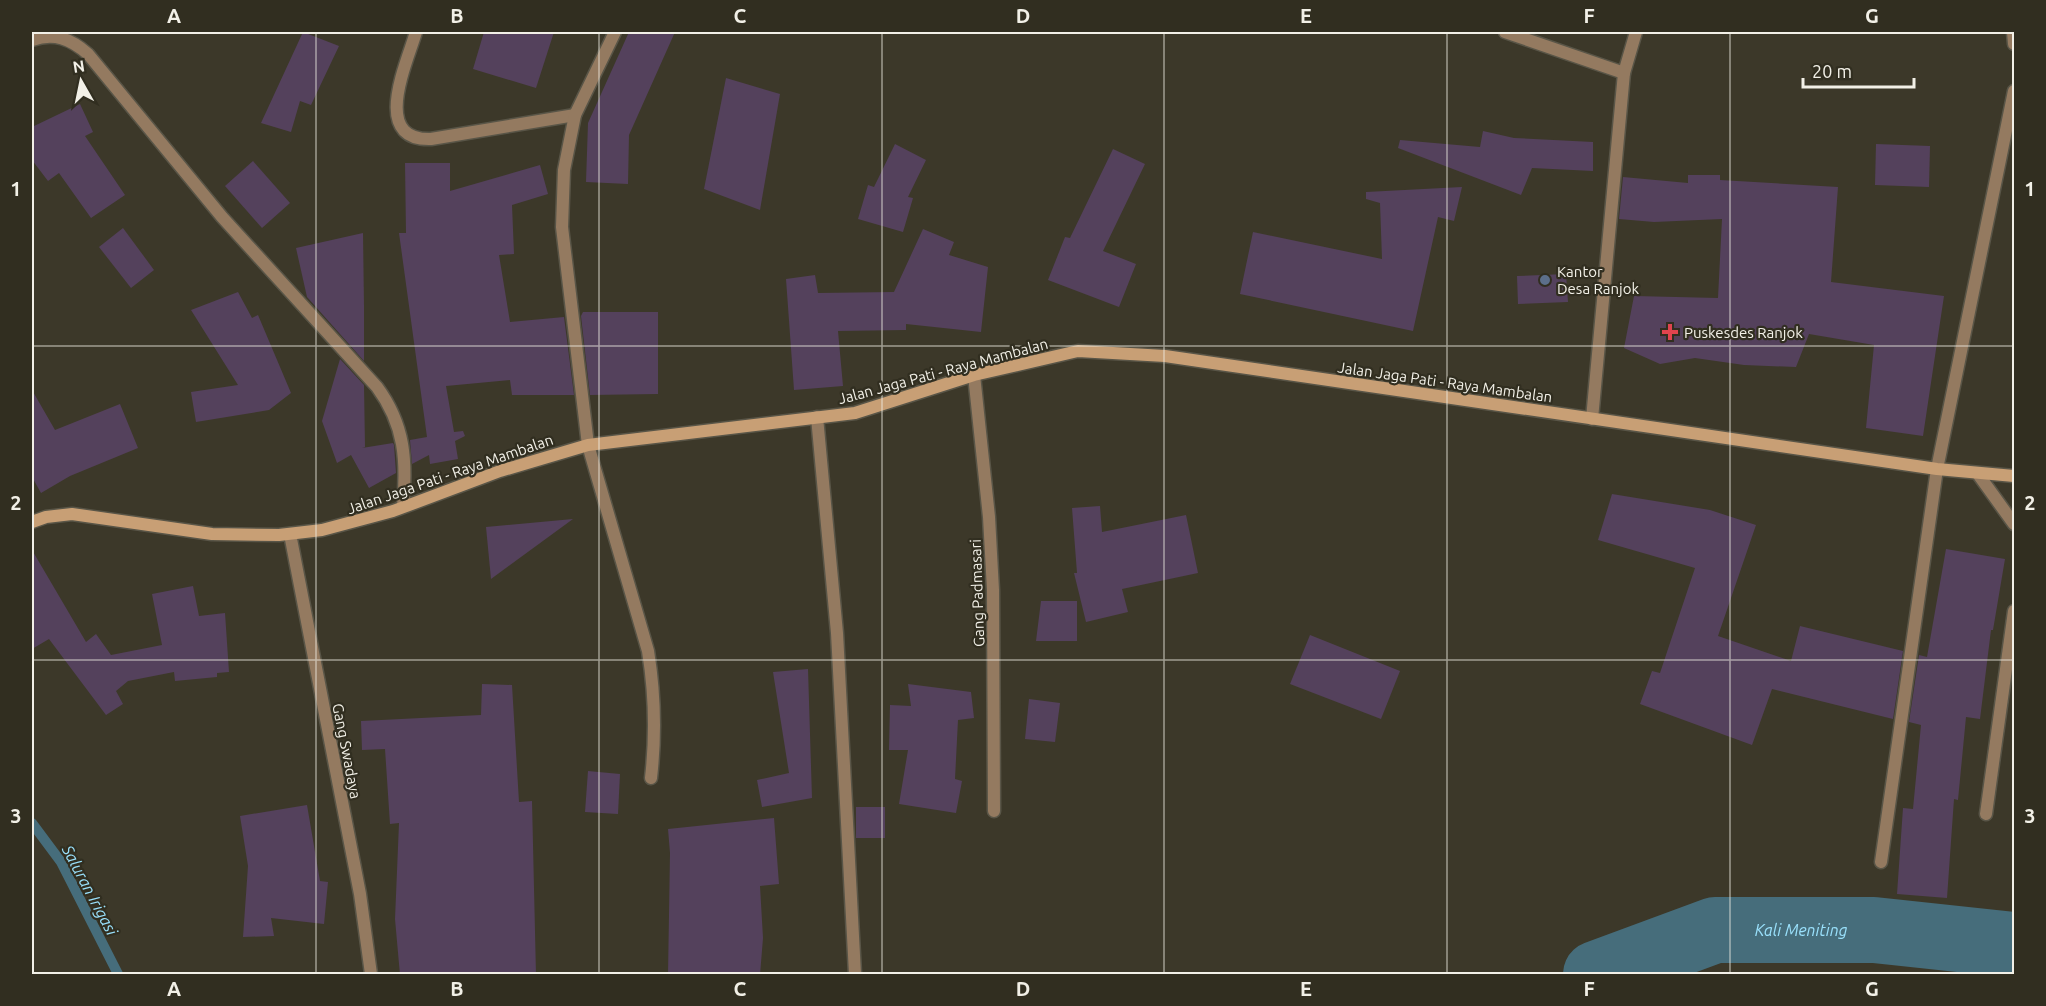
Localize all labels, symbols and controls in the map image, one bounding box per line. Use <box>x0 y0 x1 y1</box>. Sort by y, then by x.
text: A <box>167 4 181 27</box>
text: B <box>450 4 464 27</box>
text: C <box>734 4 747 27</box>
text: D <box>1016 4 1030 27</box>
text: E <box>1300 4 1312 27</box>
text: F <box>1583 4 1595 27</box>
text: G <box>1865 4 1879 27</box>
north arrow <box>51 51 111 111</box>
scale bar <box>1803 51 1914 89</box>
text: N <box>71 56 86 76</box>
text: 20 m <box>1812 61 1852 81</box>
text: 1 <box>10 177 22 200</box>
text: 1 <box>2024 177 2036 200</box>
place label: Kantor Desa Ranjok <box>1557 263 1640 297</box>
marker: Kantor Desa Ranjok <box>1538 273 1552 287</box>
marker: Puskesdes Ranjok <box>1661 323 1679 341</box>
place label: Puskesdes Ranjok <box>1684 324 1803 341</box>
street label: Jalan Jaga Pati - Raya Mambalan <box>836 335 1050 407</box>
street label: Jalan Jaga Pati - Raya Mambalan <box>1337 359 1553 405</box>
street label: Jalan Jaga Pati - Raya Mambalan <box>345 431 555 517</box>
text: 2 <box>10 491 22 514</box>
text: 2 <box>2024 491 2036 514</box>
street label: Gang Padmasari <box>967 539 987 647</box>
street label: Gang Swadaya <box>329 702 365 800</box>
text: 3 <box>10 804 22 827</box>
text: 3 <box>2024 804 2036 827</box>
water label: Saluran Irigasi <box>58 841 122 939</box>
water label: Kali Meniting <box>1755 921 1848 939</box>
text: A <box>167 977 181 1000</box>
text: B <box>450 977 464 1000</box>
text: C <box>734 977 747 1000</box>
text: D <box>1016 977 1030 1000</box>
text: E <box>1300 977 1312 1000</box>
text: F <box>1583 977 1595 1000</box>
text: G <box>1865 977 1879 1000</box>

